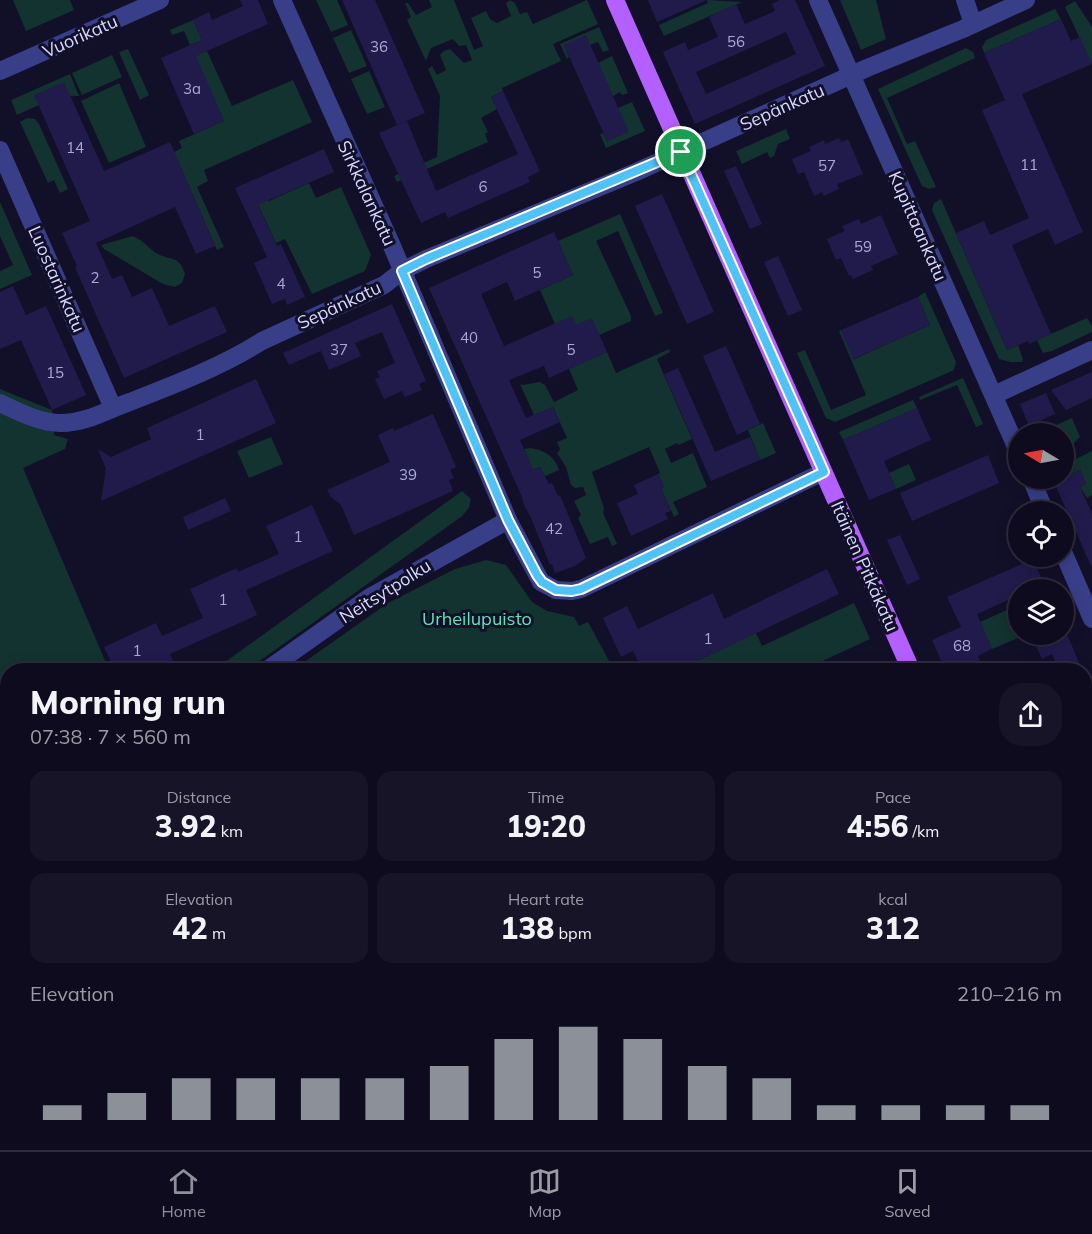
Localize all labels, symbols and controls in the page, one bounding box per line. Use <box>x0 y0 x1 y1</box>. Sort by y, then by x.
street label: Vuorikatu <box>39 9 121 63</box>
house number: 56 <box>727 32 745 51</box>
house number: 36 <box>370 37 388 56</box>
street label: Sepänkatu <box>736 78 828 136</box>
house number: 3a <box>183 79 201 98</box>
pin <box>655 126 706 177</box>
icon: arrive <box>664 135 697 168</box>
street label: Sirkkalankatu <box>333 137 401 249</box>
house number: 14 <box>66 138 84 157</box>
house number: 11 <box>1020 155 1038 174</box>
house number: 57 <box>818 156 836 175</box>
street label: Kupittaankatu <box>884 167 952 285</box>
house number: 6 <box>478 177 488 196</box>
street label: Luostarinkatu <box>23 222 91 336</box>
house number: 59 <box>854 237 872 256</box>
house number: 5 <box>532 263 542 282</box>
house number: 2 <box>90 268 100 287</box>
house number: 4 <box>276 274 286 293</box>
street label: Sepänkatu <box>293 276 385 334</box>
house number: 40 <box>460 328 478 347</box>
house number: 37 <box>330 340 348 359</box>
house number: 5 <box>566 340 576 359</box>
house number: 15 <box>46 363 64 382</box>
north arrow <box>1008 423 1074 489</box>
map controls <box>1008 423 1074 645</box>
house number: 1 <box>195 425 205 444</box>
house number: 39 <box>399 465 417 484</box>
street label: Itäinen Pitkäkatu <box>826 497 904 635</box>
button: locate <box>1008 501 1074 567</box>
house number: 42 <box>545 519 563 538</box>
house number: 1 <box>293 527 303 546</box>
street label: Neitsytpolku <box>335 554 435 628</box>
button: layers <box>1008 579 1074 645</box>
house number: 1 <box>218 590 228 609</box>
park label: Urheilupuisto <box>422 607 532 630</box>
house number: 1 <box>703 629 713 648</box>
house number: 68 <box>953 636 971 655</box>
house number: 1 <box>132 641 142 660</box>
text: Morning run <box>30 681 226 722</box>
button: share <box>999 683 1062 746</box>
text: 07:38 · 7 × 560 m <box>30 724 191 749</box>
text: Distance <box>167 787 231 807</box>
text: Time <box>528 787 564 807</box>
text: Pace <box>875 787 911 807</box>
text: 3.92 <box>155 807 217 845</box>
text: 19:20 <box>506 807 586 845</box>
text: 4:56 <box>847 807 908 845</box>
text: km <box>217 821 243 841</box>
text: /km <box>908 821 939 841</box>
text: Elevation <box>165 889 233 909</box>
text: Heart rate <box>508 889 584 909</box>
text: kcal <box>878 889 908 909</box>
text: 42 <box>172 909 208 947</box>
text: 138 <box>500 909 554 947</box>
text: 312 <box>866 909 920 947</box>
text: m <box>208 923 226 943</box>
text: bpm <box>554 923 592 943</box>
text: Elevation <box>30 981 115 1006</box>
text: 210–216 m <box>957 981 1062 1006</box>
tab: Home <box>161 1165 206 1221</box>
tab: Map <box>528 1165 561 1221</box>
tab: Saved <box>884 1165 931 1221</box>

